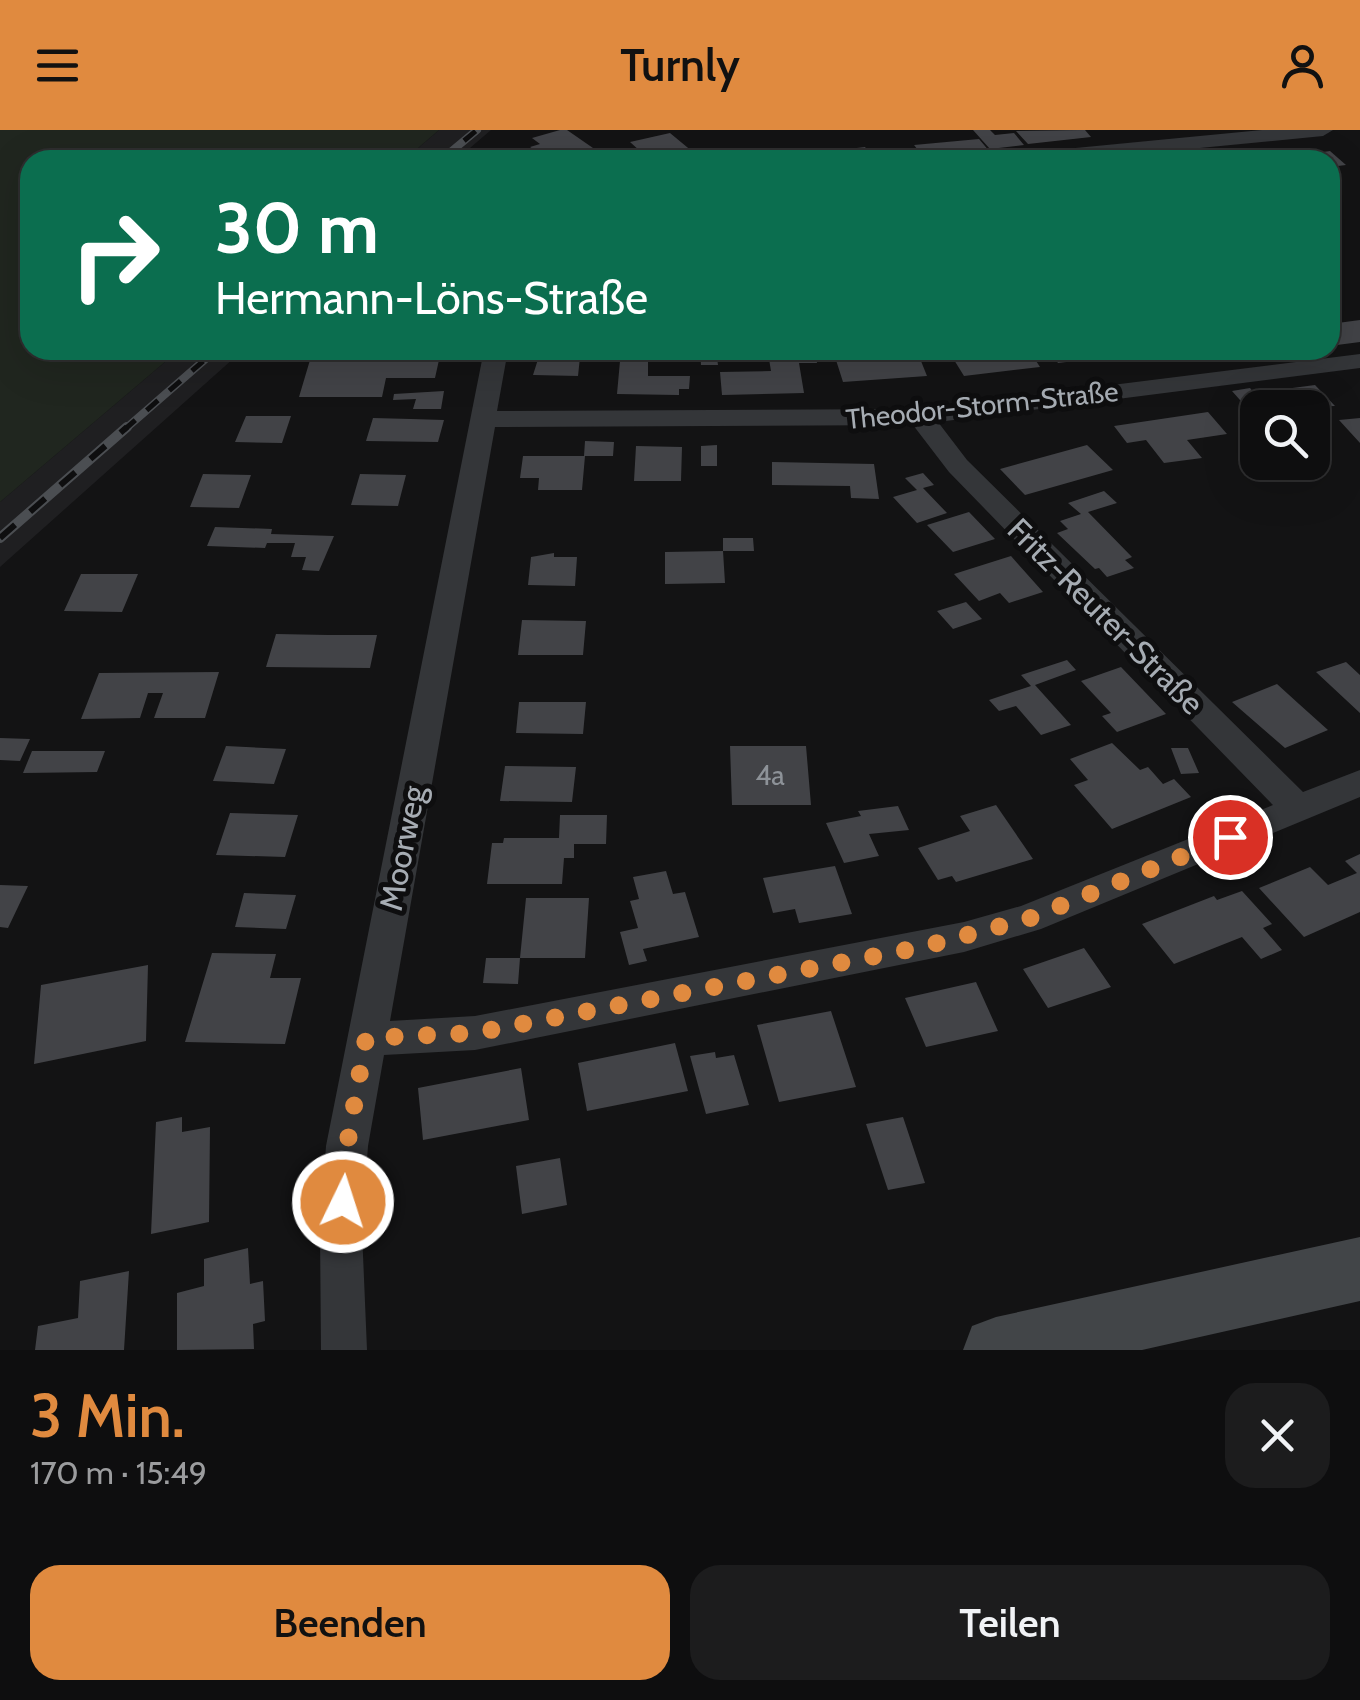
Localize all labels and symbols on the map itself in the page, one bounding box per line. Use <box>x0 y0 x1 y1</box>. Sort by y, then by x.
street label: Theodor-Storm-Straße <box>844 374 1120 436</box>
street label: Fritz-Reuter-Straße <box>1000 510 1212 722</box>
house number: 4a <box>755 758 785 792</box>
street label: Moorweg <box>371 781 433 914</box>
pin <box>1188 795 1273 880</box>
position arrow <box>291 1150 395 1254</box>

